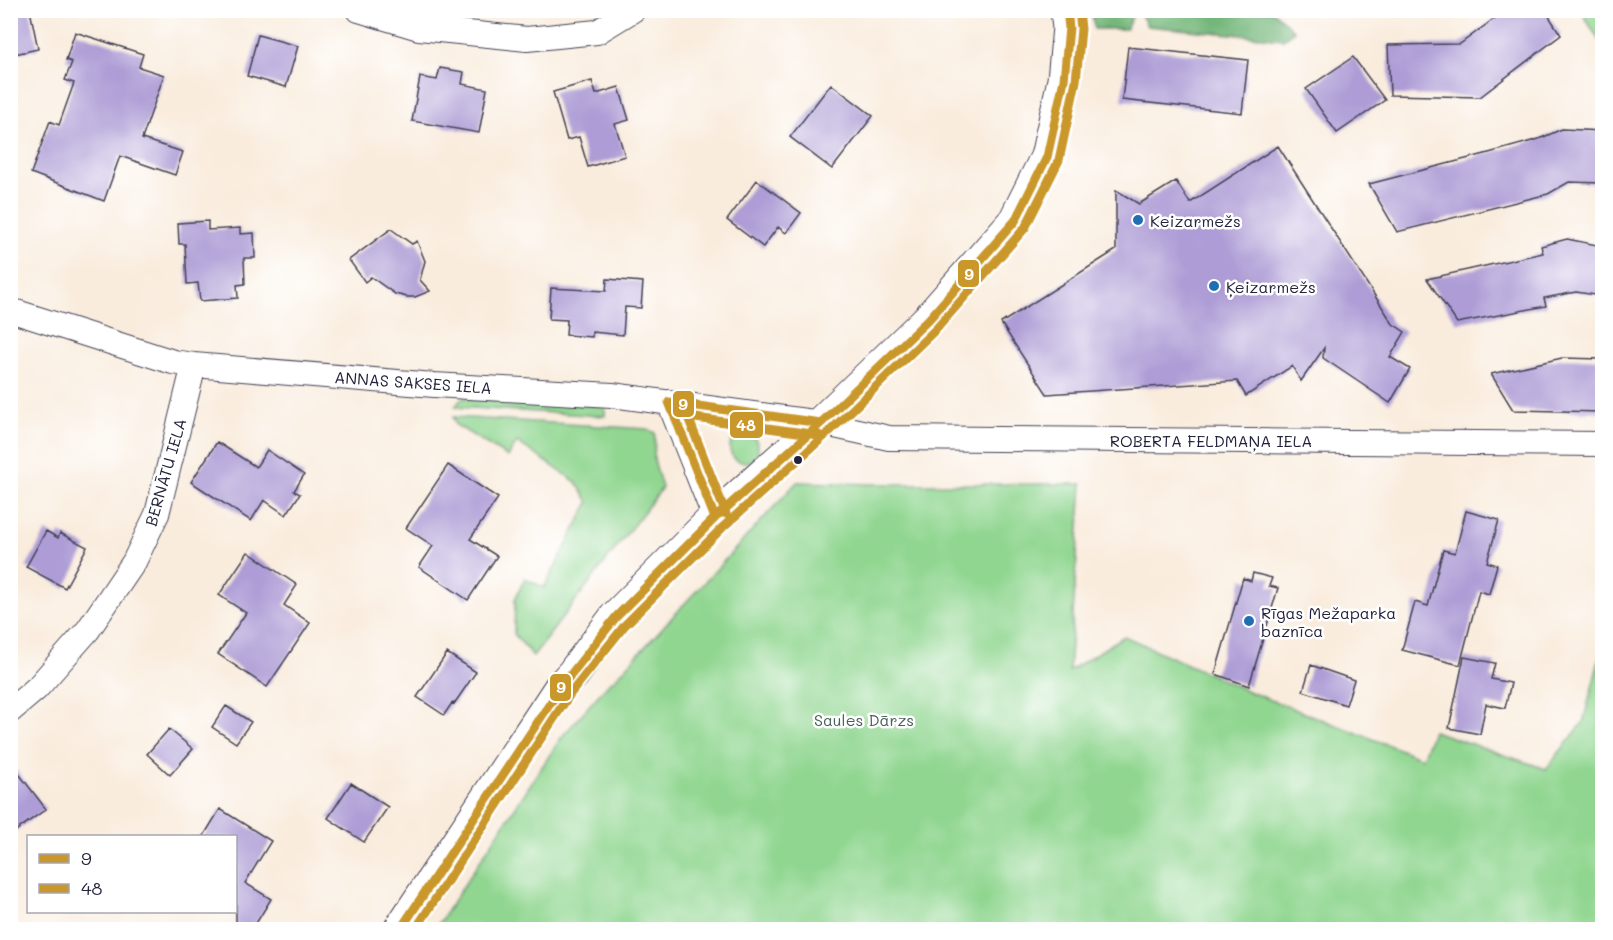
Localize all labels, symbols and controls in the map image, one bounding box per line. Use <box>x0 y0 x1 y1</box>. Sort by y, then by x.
place label: Keizarmežs <box>1150 210 1241 231</box>
marker: Keizarmežs <box>1131 213 1145 227</box>
line badge: 9 <box>957 259 980 288</box>
text: 9 <box>964 263 974 284</box>
place label: Ķeizarmežs <box>1226 276 1316 298</box>
marker: Ķeizarmežs <box>1207 279 1221 293</box>
street label: ANNAS SAKSES IELA <box>334 366 492 398</box>
line badge: 9 <box>672 390 695 418</box>
text: 9 <box>678 393 688 414</box>
line badge: 48 <box>729 411 764 439</box>
text: 48 <box>736 414 756 435</box>
street label: BERNĀTU IELA <box>140 416 190 528</box>
street label: ROBERTA FELDMAŅA IELA <box>1110 430 1312 452</box>
unlabelled marker <box>792 454 804 466</box>
place label: Rīgas Mežaparka baznīca <box>1261 602 1396 641</box>
marker: Rīgas Mežaparka baznīca <box>1242 614 1256 628</box>
line badge: 9 <box>549 673 572 702</box>
text: 9 <box>556 676 566 697</box>
park label: Saules Dārzs <box>814 709 914 730</box>
legend <box>27 835 237 913</box>
text: 9 <box>81 846 92 870</box>
text: 48 <box>81 876 103 900</box>

